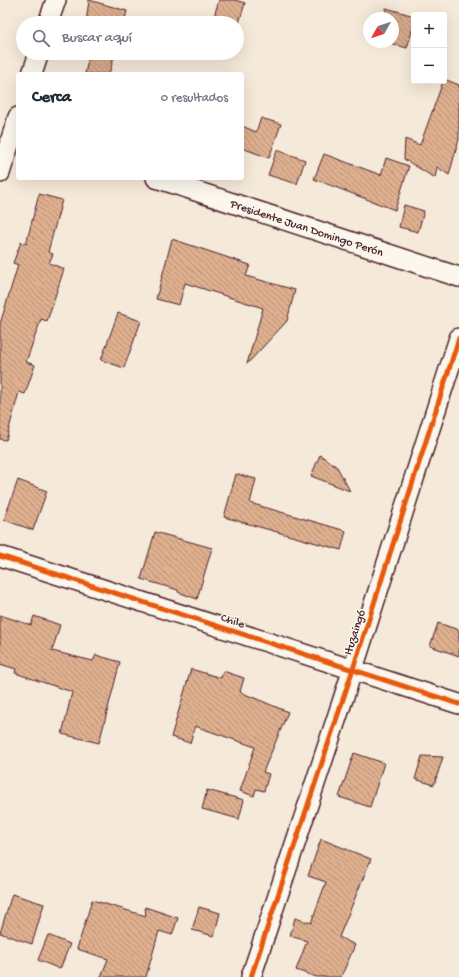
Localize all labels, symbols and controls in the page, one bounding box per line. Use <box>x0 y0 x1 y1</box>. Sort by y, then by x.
north arrow <box>363 12 399 48</box>
map controls <box>411 12 447 84</box>
button: + <box>411 12 447 48</box>
search box <box>16 16 244 60</box>
icon: search <box>30 27 52 49</box>
text: Buscar aquí <box>62 29 132 47</box>
button: − <box>411 48 447 84</box>
text: Cerca <box>32 88 71 108</box>
text: 0 resultados <box>161 91 228 106</box>
street label: Presidente Juan Domingo Perón <box>227 197 385 261</box>
street label: Ituzaingó <box>342 608 370 657</box>
street label: Chile <box>219 611 247 633</box>

